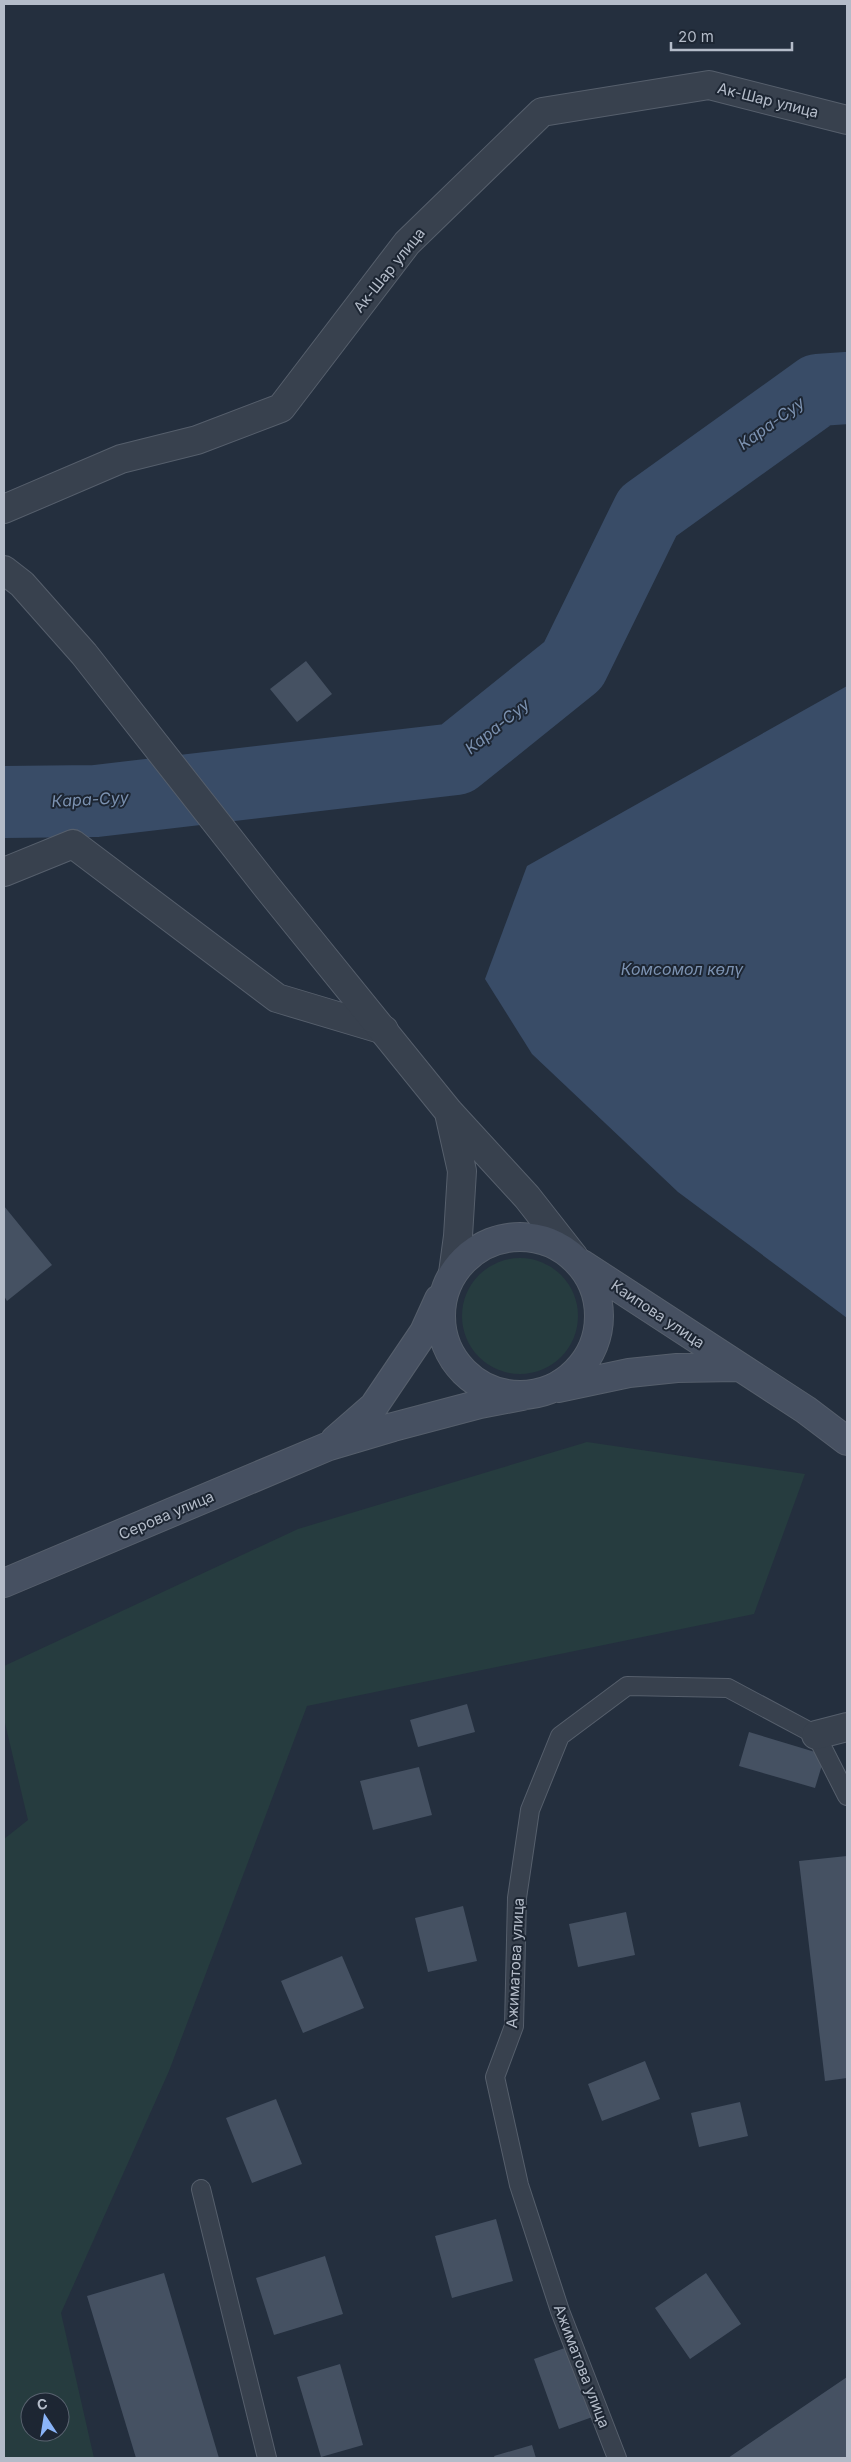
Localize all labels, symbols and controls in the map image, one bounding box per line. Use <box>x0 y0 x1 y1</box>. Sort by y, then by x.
scale bar <box>671 20 792 52</box>
text: 20 m <box>678 27 714 46</box>
street label: Ак-Шар улица <box>715 78 821 122</box>
street label: Ак-Шар улица <box>349 224 429 316</box>
water label: Кара-Суу <box>734 392 809 454</box>
water label: Кара-Суу <box>461 693 534 758</box>
water label: Кара-Суу <box>51 787 130 811</box>
water label: Комсомол көлү <box>621 959 744 979</box>
street label: Каипова улица <box>608 1276 708 1352</box>
street label: Серова улица <box>116 1486 216 1544</box>
street label: Ажиматова улица <box>502 1897 528 2029</box>
street label: Ажиматова улица <box>550 2302 614 2430</box>
north arrow <box>20 2392 70 2442</box>
text: С <box>35 2394 49 2413</box>

